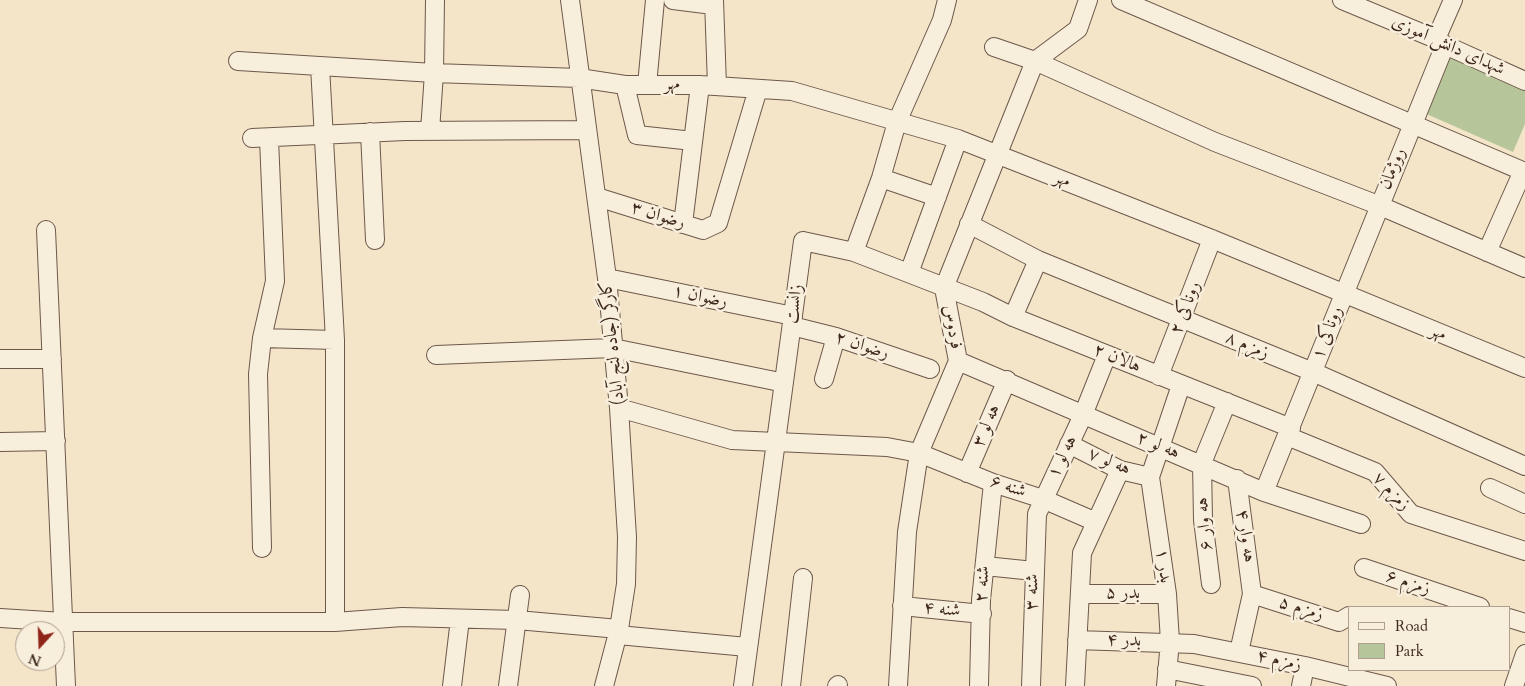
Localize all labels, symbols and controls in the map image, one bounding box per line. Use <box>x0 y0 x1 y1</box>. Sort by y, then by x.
street label: شهدای دانش آموزی <box>1388 11 1508 81</box>
street label: مهر <box>664 74 680 96</box>
street label: روژمان <box>1375 145 1411 193</box>
street label: مهر <box>1051 167 1073 193</box>
street label: رضوان ۳ <box>628 198 688 234</box>
street label: روناکی ۲ <box>1166 278 1206 338</box>
street label: کارگر (جاده لنج آباد) <box>596 280 630 406</box>
street label: رضوان ۱ <box>671 281 729 313</box>
street label: زانست <box>782 283 808 325</box>
street label: فردوس <box>937 303 967 351</box>
street label: روناکی ۱ <box>1308 303 1348 363</box>
street label: مهر <box>1427 320 1449 346</box>
street label: رضوان ۲ <box>832 327 892 365</box>
street label: زمزم ۸ <box>1222 327 1272 365</box>
street label: هالان ۲ <box>1090 340 1144 378</box>
street label: هه لو ۳ <box>968 401 1006 451</box>
street label: هه لو ۲ <box>1133 428 1183 464</box>
street label: هه لو ۱ <box>1044 432 1082 482</box>
street label: هه لو ۷ <box>1084 443 1134 481</box>
street label: زمزم ۷ <box>1367 468 1415 516</box>
street label: شنه ۶ <box>987 471 1029 503</box>
street label: هه وار ۶ <box>1192 496 1218 552</box>
street label: هه وار ۴ <box>1230 508 1260 564</box>
street label: بدر ۱ <box>1150 548 1176 584</box>
street label: شنه ۲ <box>971 565 995 603</box>
street label: زمزم ۶ <box>1383 566 1433 600</box>
street label: شنه ۳ <box>1022 573 1044 611</box>
street label: بدر ۵ <box>1106 583 1140 605</box>
street label: زمزم ۵ <box>1276 592 1326 626</box>
street label: شنه ۴ <box>923 598 961 622</box>
legend <box>1348 606 1510 671</box>
text: Road <box>1395 616 1428 636</box>
north arrow <box>15 621 65 671</box>
street label: بدر ۴ <box>1107 630 1141 652</box>
text: Park <box>1395 641 1424 661</box>
street label: زمزم ۴ <box>1255 646 1303 676</box>
text: N <box>26 649 44 671</box>

